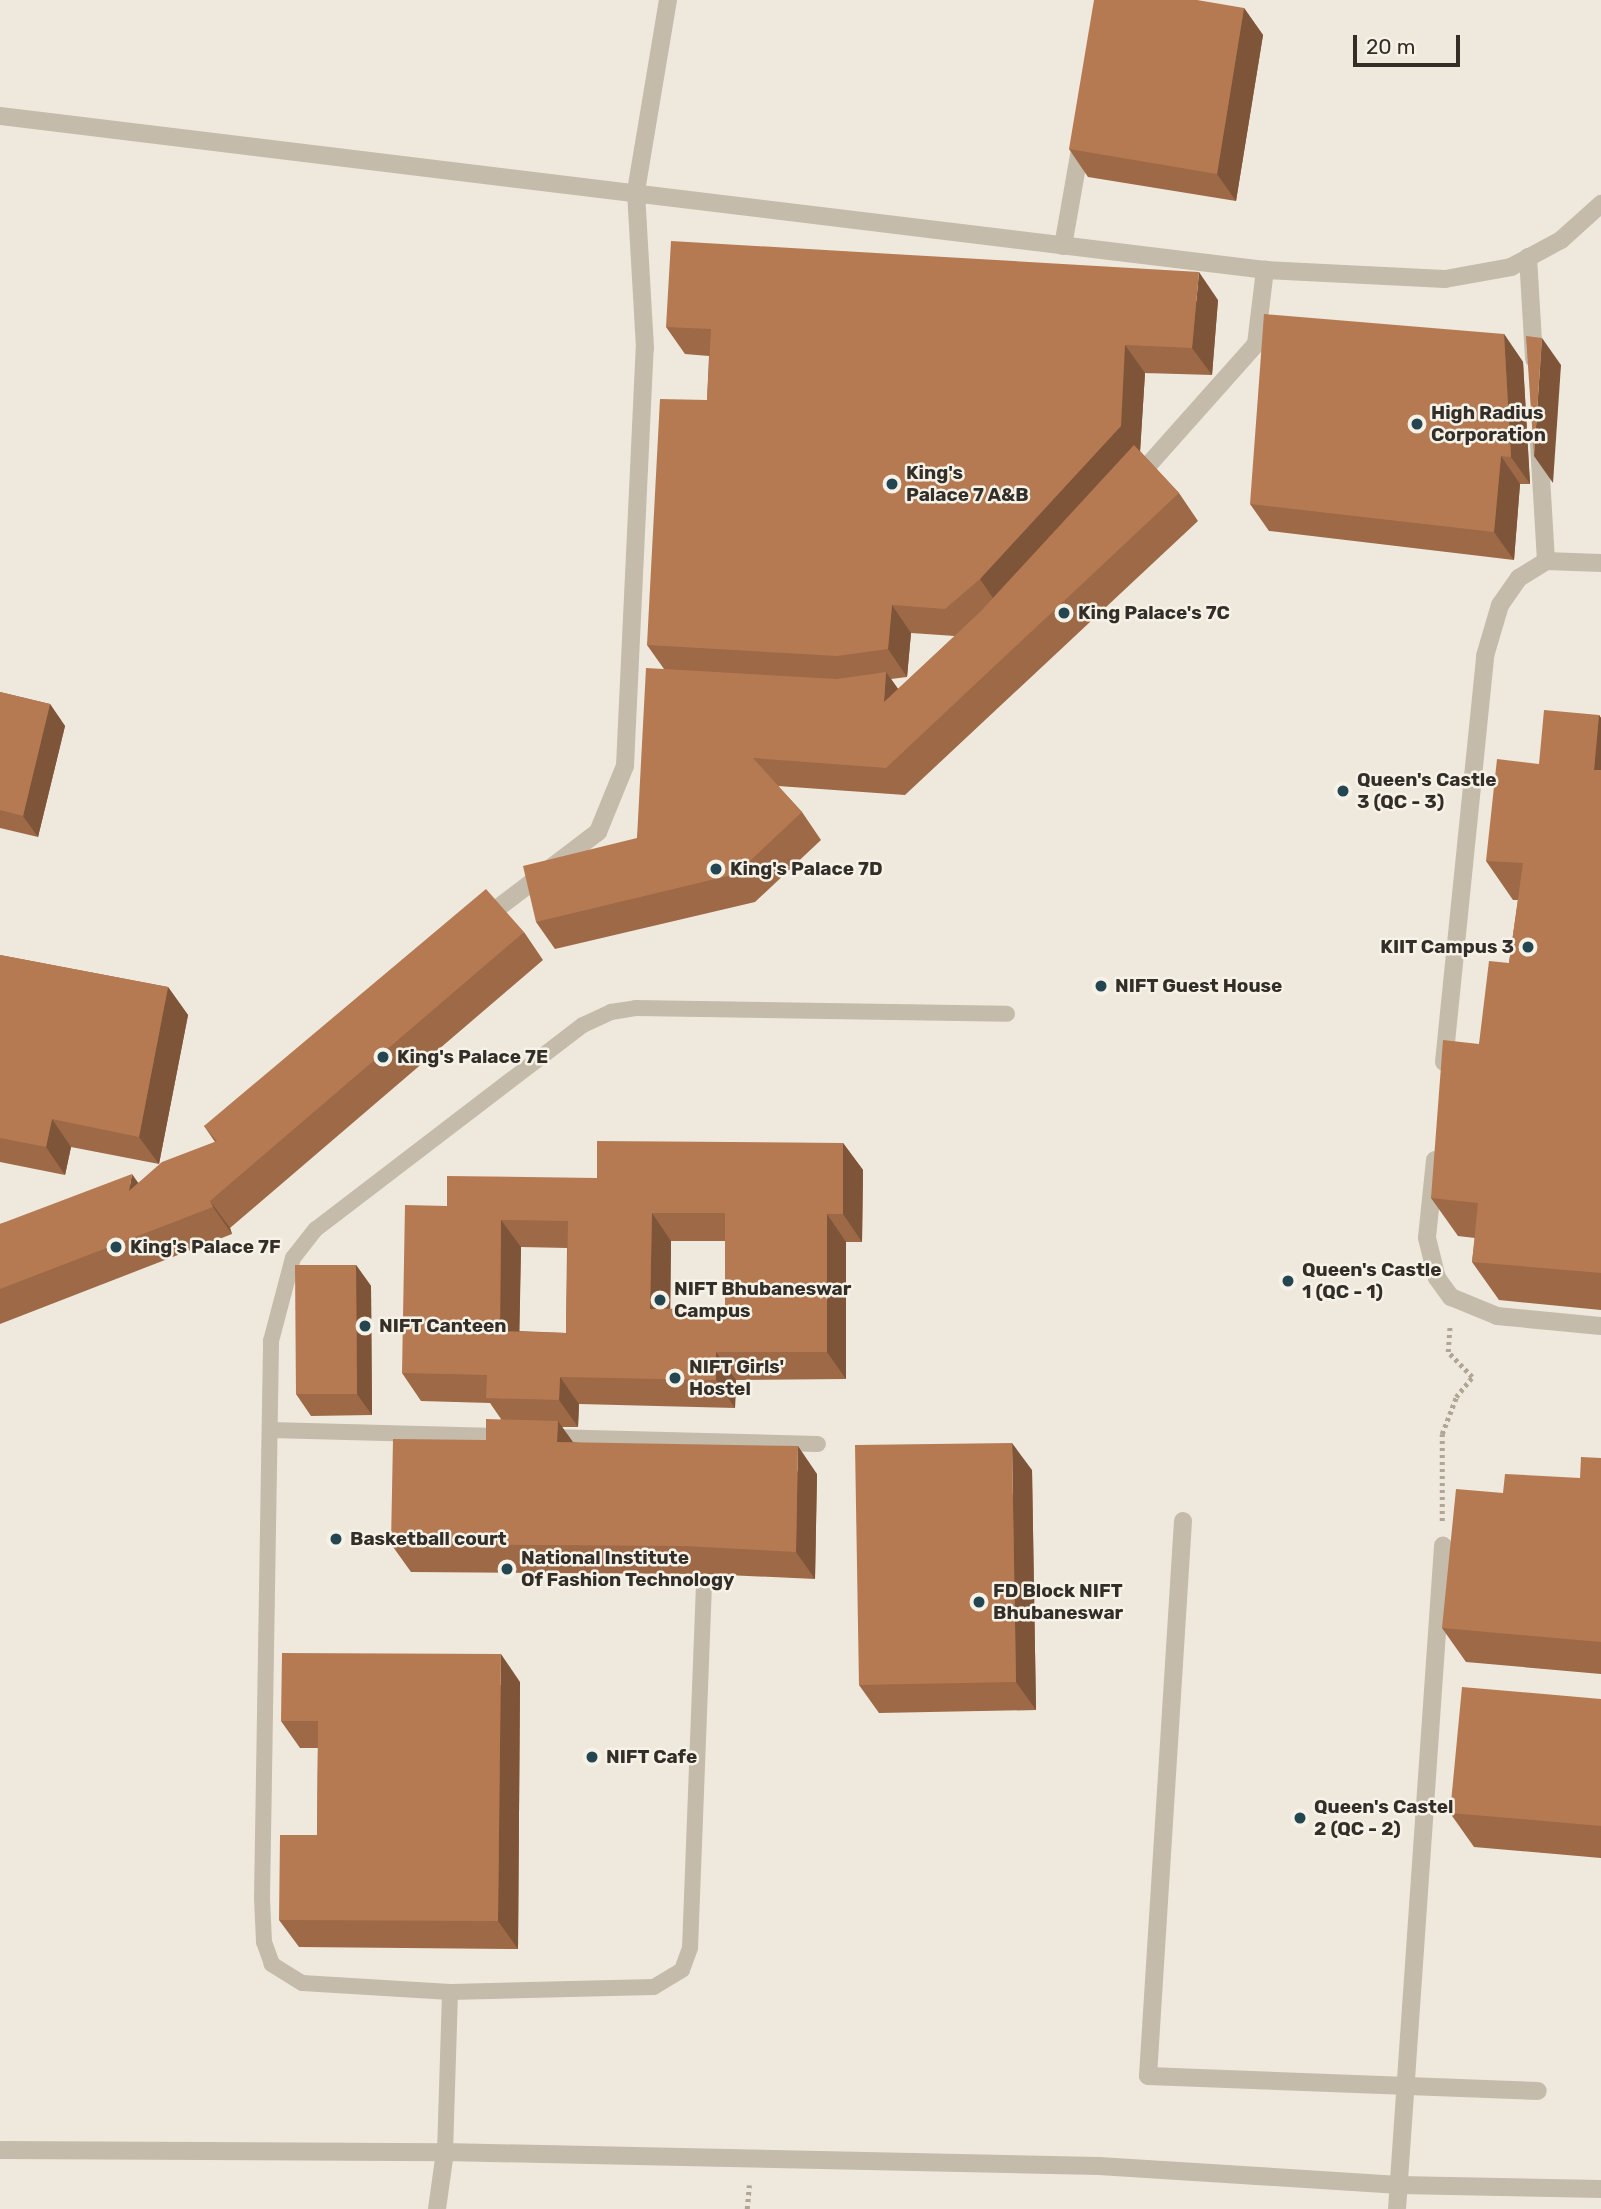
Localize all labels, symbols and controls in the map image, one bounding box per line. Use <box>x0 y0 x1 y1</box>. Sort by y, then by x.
scale bar <box>1356 21 1463 65</box>
text: 20 m <box>1366 34 1415 59</box>
place label: High Radius Corporation <box>1431 402 1546 446</box>
marker: High Radius Corporation <box>1409 416 1425 432</box>
place label: King's Palace 7 A&B <box>906 462 1029 506</box>
marker: King's Palace 7 A&B <box>884 476 900 492</box>
place label: King Palace's 7C <box>1078 602 1230 624</box>
marker: King Palace's 7C <box>1056 605 1072 621</box>
place label: Queen's Castle 3 (QC - 3) <box>1357 769 1496 813</box>
marker: Queen's Castle 3 (QC - 3) <box>1335 783 1351 799</box>
place label: King's Palace 7D <box>730 858 883 880</box>
marker: King's Palace 7D <box>708 861 724 877</box>
place label: KIIT Campus 3 <box>1380 936 1514 958</box>
marker: KIIT Campus 3 <box>1520 939 1536 955</box>
place label: NIFT Guest House <box>1115 975 1283 997</box>
marker: NIFT Guest House <box>1093 978 1109 994</box>
place label: King's Palace 7E <box>397 1046 548 1068</box>
marker: King's Palace 7E <box>375 1049 391 1065</box>
place label: King's Palace 7F <box>130 1236 281 1258</box>
marker: King's Palace 7F <box>108 1239 124 1255</box>
place label: Queen's Castle 1 (QC - 1) <box>1302 1259 1441 1303</box>
marker: Queen's Castle 1 (QC - 1) <box>1280 1273 1296 1289</box>
place label: NIFT Bhubaneswar Campus <box>674 1278 852 1322</box>
marker: NIFT Bhubaneswar Campus <box>652 1292 668 1308</box>
place label: NIFT Canteen <box>379 1315 507 1337</box>
marker: NIFT Canteen <box>357 1318 373 1334</box>
place label: NIFT Girls' Hostel <box>689 1356 784 1400</box>
marker: NIFT Girls' Hostel <box>667 1370 683 1386</box>
place label: Basketball court <box>350 1528 507 1550</box>
marker: Basketball court <box>328 1531 344 1547</box>
place label: National Institute Of Fashion Technology <box>521 1547 735 1591</box>
marker: National Institute Of Fashion Technology <box>499 1561 515 1577</box>
place label: FD Block NIFT Bhubaneswar <box>993 1580 1123 1624</box>
marker: FD Block NIFT Bhubaneswar <box>971 1594 987 1610</box>
place label: NIFT Cafe <box>606 1746 698 1768</box>
marker: NIFT Cafe <box>584 1749 600 1765</box>
place label: Queen's Castel 2 (QC - 2) <box>1314 1796 1453 1840</box>
marker: Queen's Castel 2 (QC - 2) <box>1292 1810 1308 1826</box>

